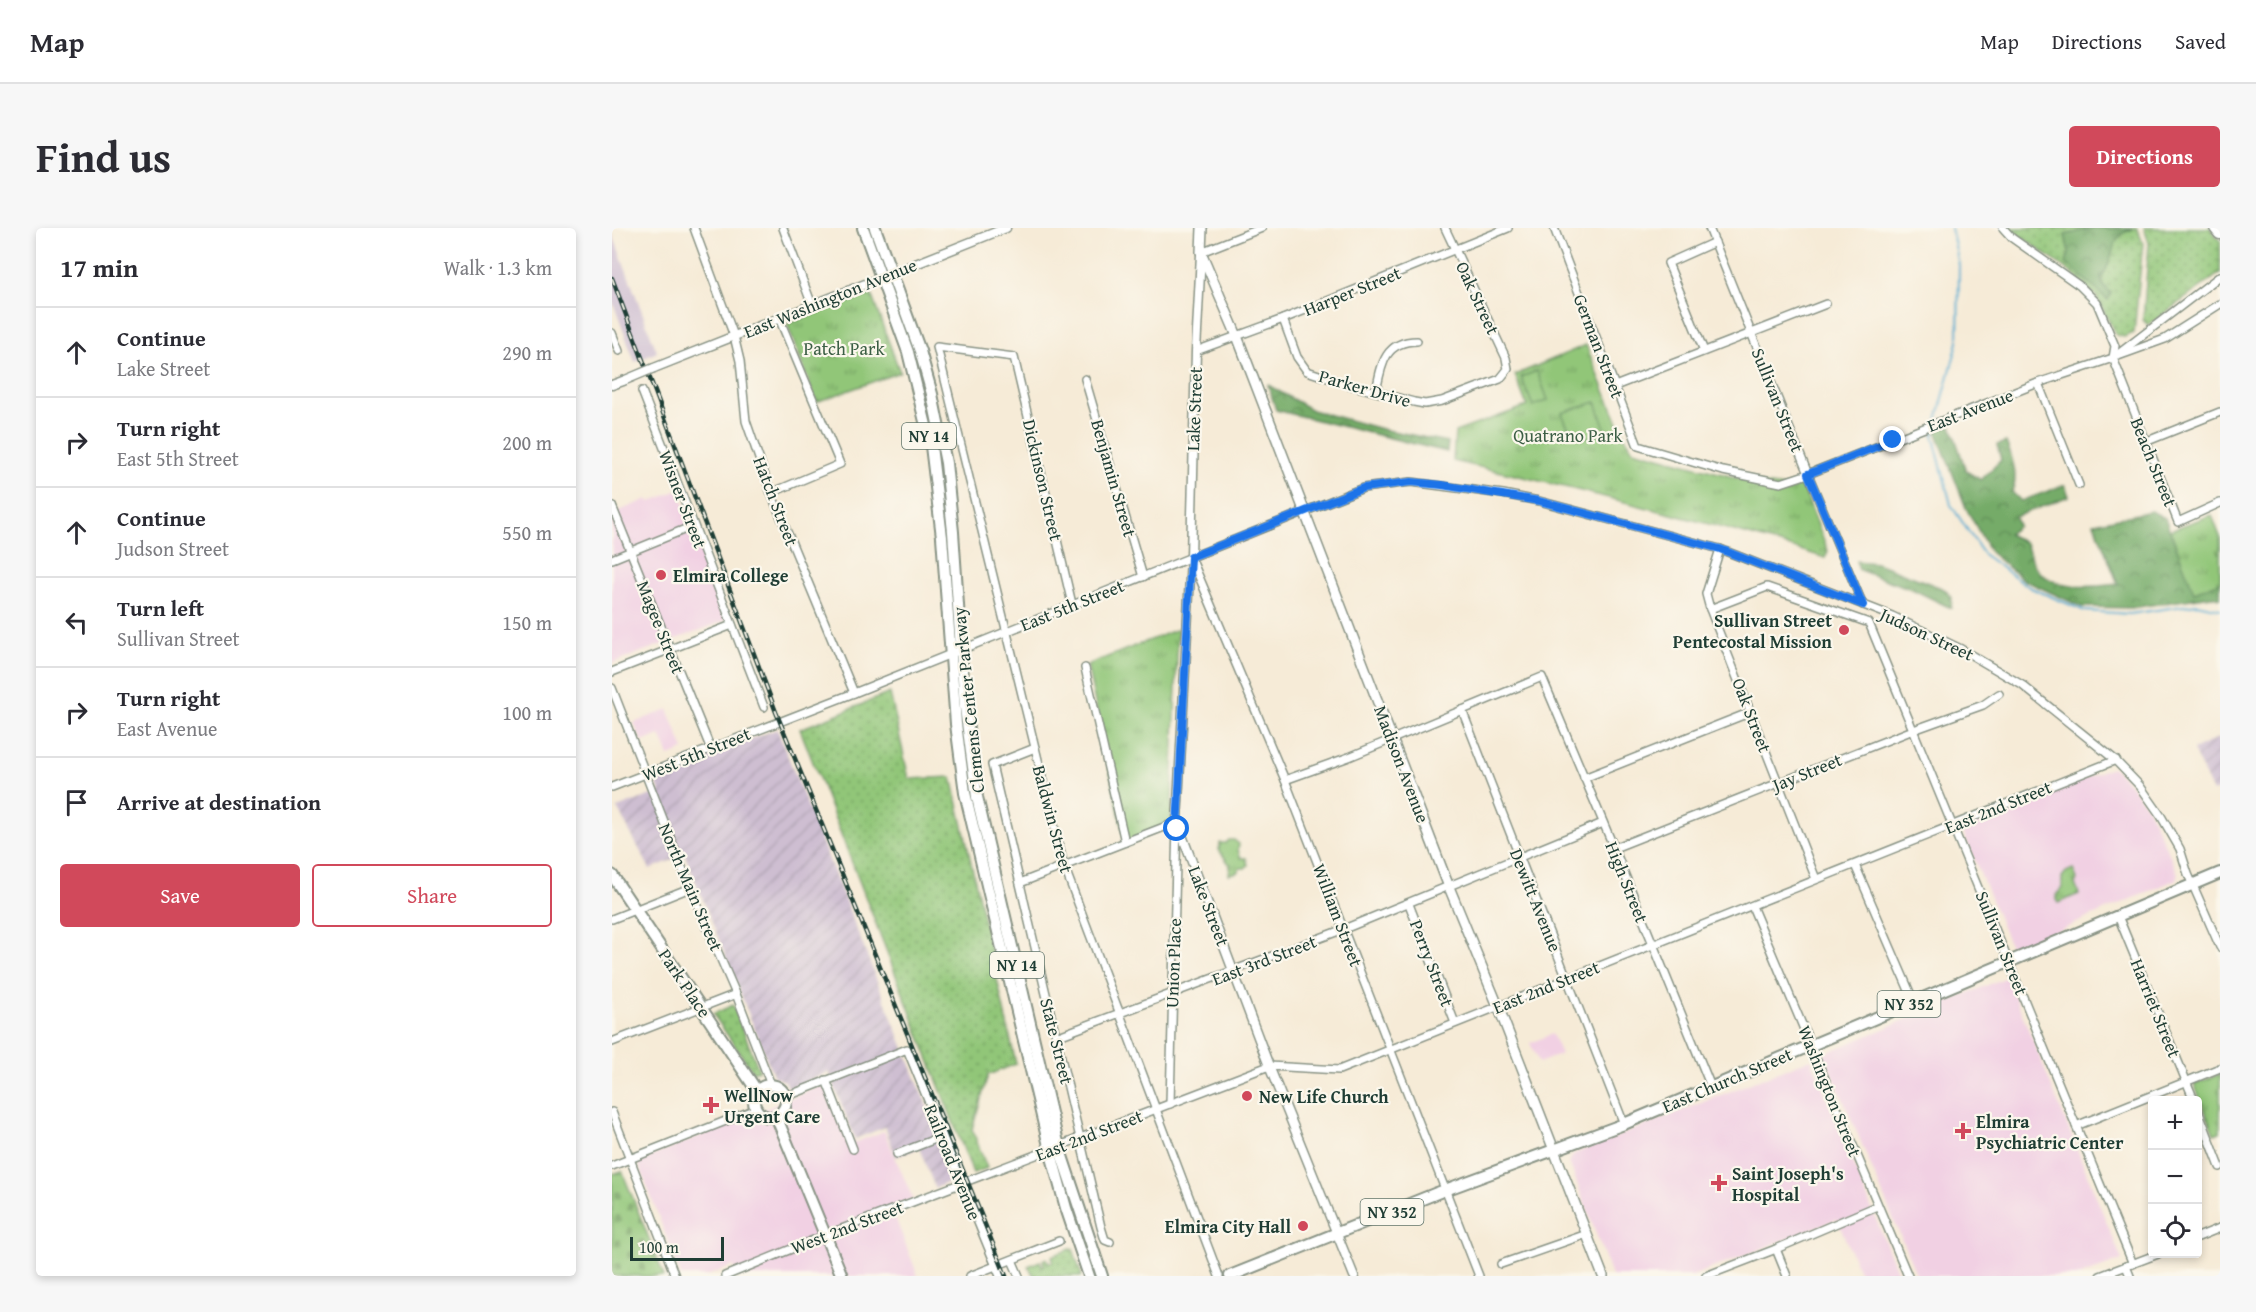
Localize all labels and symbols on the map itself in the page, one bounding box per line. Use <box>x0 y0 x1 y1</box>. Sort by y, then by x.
street label: East Washington Avenue <box>739 251 921 345</box>
street label: Oak Street <box>1449 257 1507 340</box>
street label: Harper Street <box>1299 259 1405 323</box>
street label: German Street <box>1567 290 1631 402</box>
park label: Patch Park <box>803 335 885 362</box>
street label: Sullivan Street <box>1745 344 1811 457</box>
street label: Parker Drive <box>1316 362 1414 414</box>
street label: Lake Street <box>1179 366 1209 451</box>
street label: East Avenue <box>1923 381 2017 439</box>
street label: Beach Street <box>2124 413 2184 511</box>
street label: Benjamin Street <box>1084 416 1144 541</box>
street label: Dickinson Street <box>1016 417 1070 544</box>
park label: Quatrano Park <box>1513 422 1623 449</box>
road number: NY 14 <box>902 423 956 449</box>
route end <box>1879 426 1905 452</box>
street label: Wisner Street <box>652 446 714 553</box>
street label: Hatch Street <box>747 452 806 550</box>
place label: Elmira College <box>673 562 789 589</box>
marker: Elmira College <box>654 568 668 582</box>
street label: East 5th Street <box>1016 572 1129 638</box>
street label: Magee Street <box>630 576 692 678</box>
street label: Judson Street <box>1874 600 1979 668</box>
street label: Clemens Center Parkway <box>945 606 991 794</box>
place label: Sullivan Street Pentecostal Mission <box>1673 607 1832 655</box>
marker: Sullivan Street Pentecostal Mission <box>1837 623 1851 637</box>
street label: Oak Street <box>1725 674 1779 757</box>
street label: Madison Avenue <box>1367 701 1437 827</box>
street label: West 5th Street <box>638 720 755 788</box>
street label: Jay Street <box>1766 746 1846 799</box>
street label: Baldwin Street <box>1026 762 1081 877</box>
street label: East 2nd Street <box>1941 773 2056 841</box>
route start <box>1163 815 1189 841</box>
street label: North Main Street <box>652 819 730 956</box>
street label: High Street <box>1598 837 1656 927</box>
street label: Dewitt Avenue <box>1503 844 1569 956</box>
street label: William Street <box>1306 860 1370 971</box>
street label: Lake Street <box>1181 862 1237 951</box>
street label: Sullivan Street <box>1969 887 2035 1000</box>
street label: Perry Street <box>1403 915 1461 1011</box>
street label: Union Place <box>1158 918 1188 1008</box>
street label: East 3rd Street <box>1208 927 1321 992</box>
street label: Park Place <box>652 943 718 1023</box>
road number: NY 14 <box>990 952 1044 978</box>
street label: East 2nd Street <box>1489 953 1604 1021</box>
street label: Harriet Street <box>2124 954 2188 1062</box>
road number: NY 352 <box>1878 991 1940 1017</box>
street label: State Street <box>1033 995 1081 1088</box>
street label: Washington Street <box>1791 1021 1869 1161</box>
street label: East Church Street <box>1658 1040 1797 1120</box>
place label: WellNow Urgent Care <box>724 1082 821 1130</box>
place label: New Life Church <box>1259 1083 1389 1110</box>
marker: New Life Church <box>1240 1089 1254 1103</box>
marker: WellNow Urgent Care <box>702 1096 720 1114</box>
street label: Railroad Avenue <box>918 1100 988 1224</box>
street label: East 2nd Street <box>1031 1102 1147 1168</box>
place label: Elmira Psychiatric Center <box>1976 1108 2124 1156</box>
marker: Elmira Psychiatric Center <box>1954 1122 1972 1140</box>
place label: Saint Joseph's Hospital <box>1732 1160 1844 1208</box>
marker: Saint Joseph's Hospital <box>1710 1174 1728 1192</box>
street label: West 2nd Street <box>787 1193 908 1261</box>
road number: NY 352 <box>1360 1199 1424 1225</box>
place label: Elmira City Hall <box>1165 1213 1291 1240</box>
marker: Elmira City Hall <box>1296 1219 1310 1233</box>
scale bar <box>630 1234 724 1262</box>

